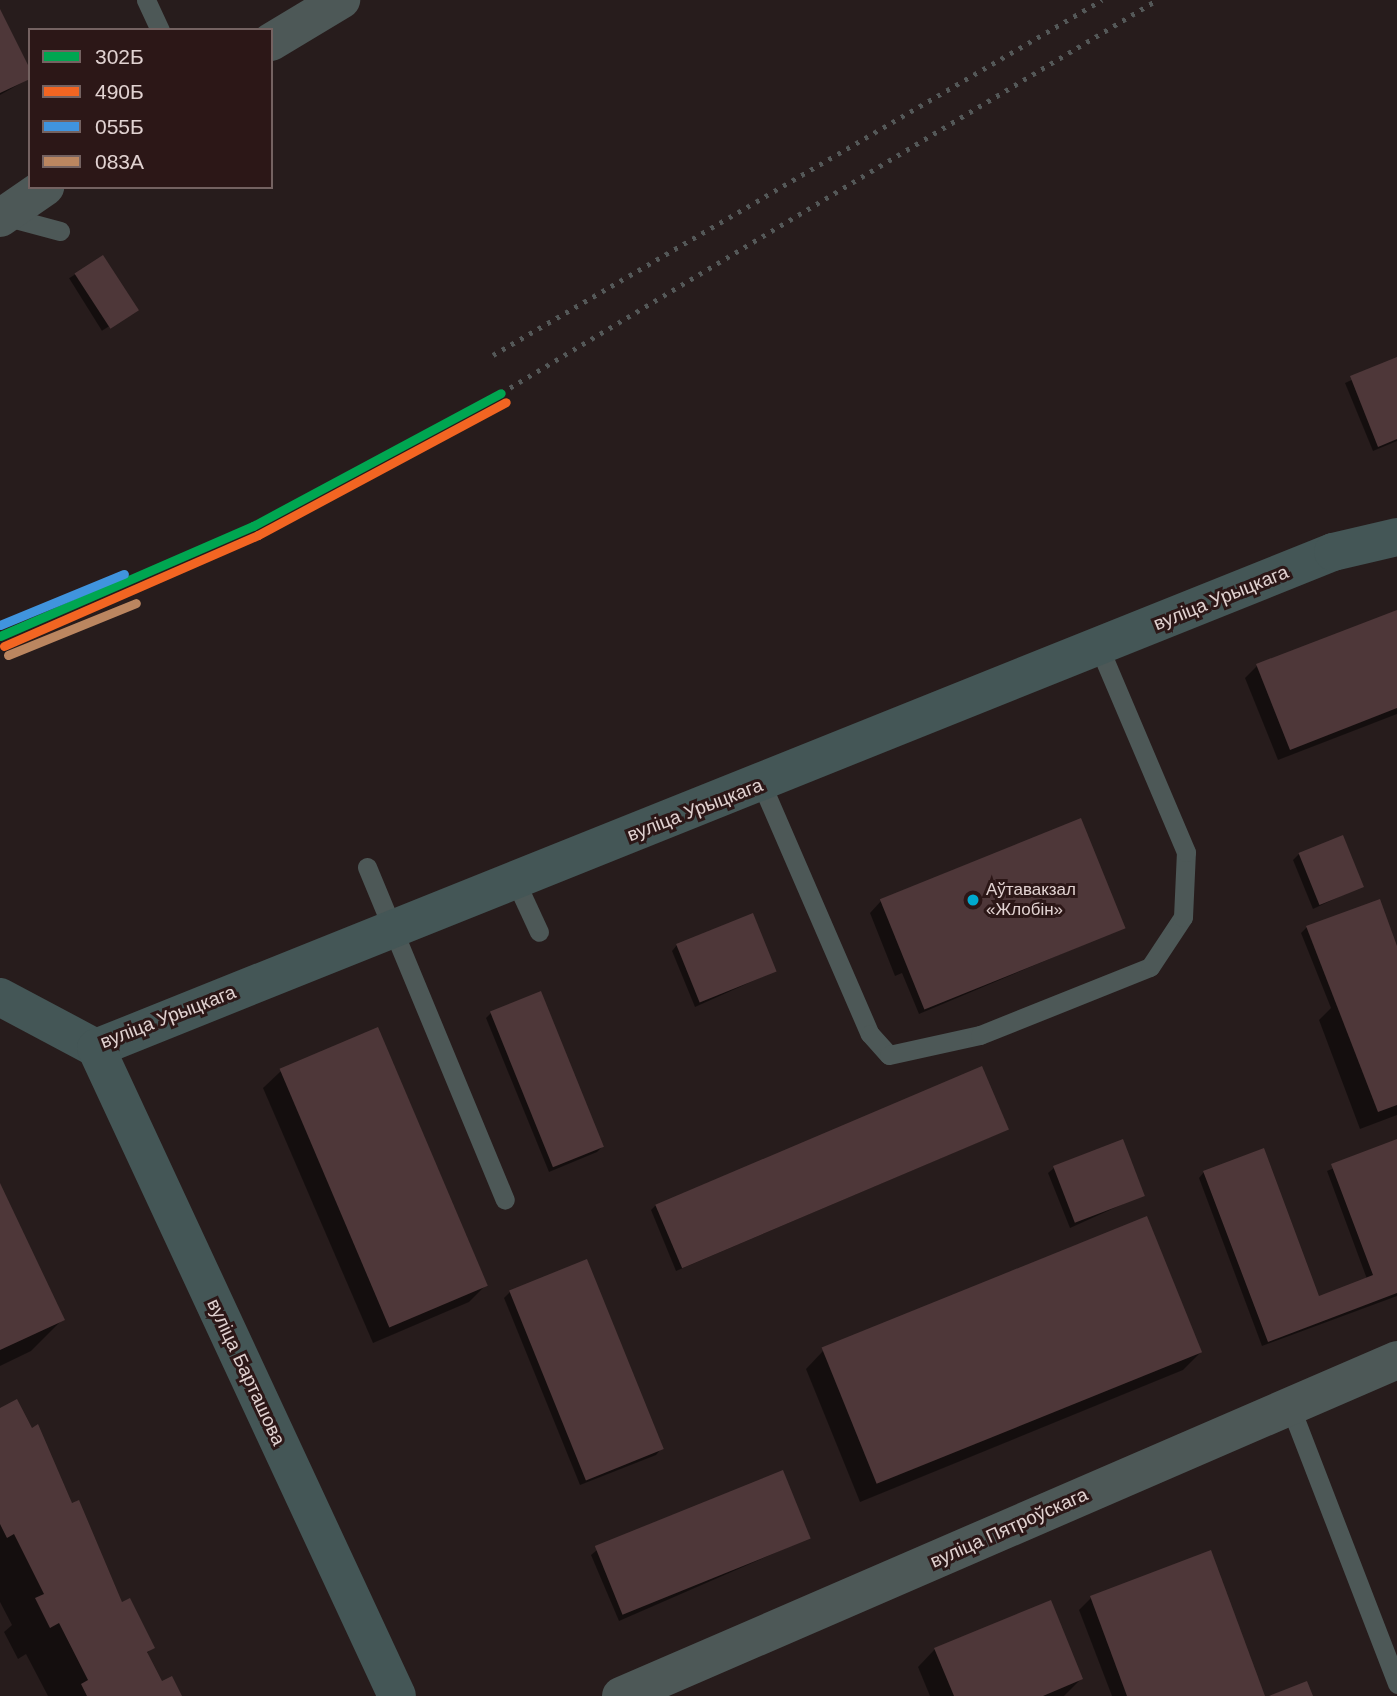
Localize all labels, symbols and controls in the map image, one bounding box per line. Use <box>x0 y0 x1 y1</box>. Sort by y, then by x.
legend <box>28 28 273 189</box>
text: 302Б <box>95 45 144 68</box>
text: 490Б <box>95 80 144 103</box>
text: 055Б <box>95 115 144 138</box>
text: 083А <box>95 150 144 173</box>
street label: вуліца Урыцкага <box>1150 561 1292 635</box>
street label: вуліца Урыцкага <box>624 774 766 846</box>
place label: Аўтавакзал «Жлобін» <box>986 880 1076 920</box>
marker: Аўтавакзал «Жлобін» <box>966 893 980 907</box>
street label: вуліца Урыцкага <box>97 981 239 1053</box>
street label: вуліца Барташова <box>202 1295 290 1449</box>
street label: вуліца Пятроўскага <box>927 1483 1091 1573</box>

